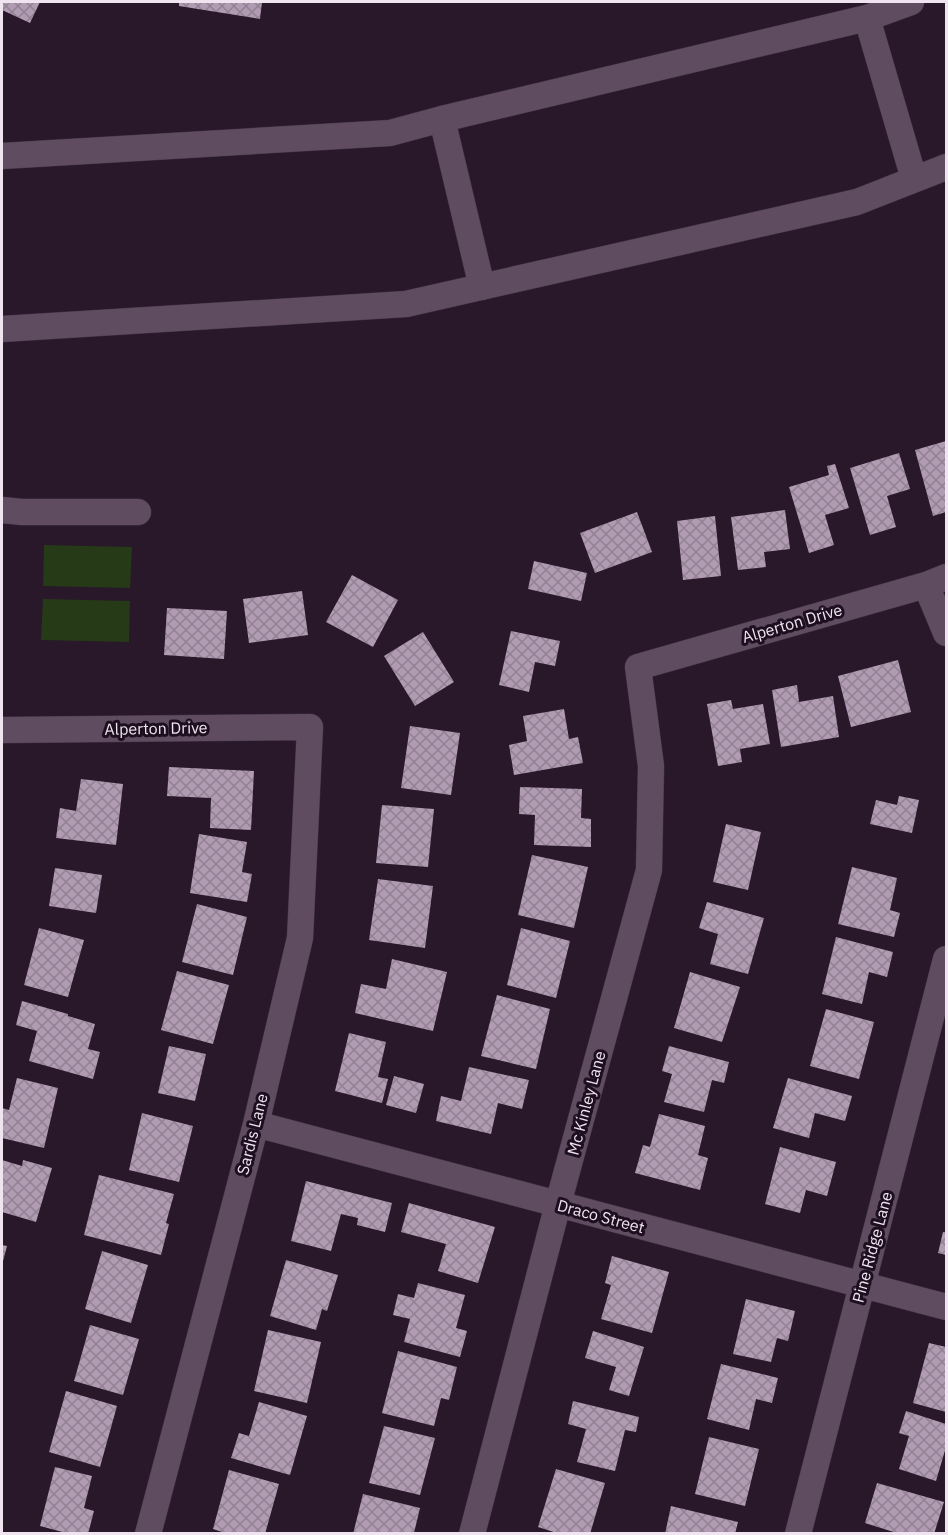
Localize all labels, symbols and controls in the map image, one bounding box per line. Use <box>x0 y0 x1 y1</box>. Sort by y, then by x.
street label: Alperton Drive <box>740 599 845 647</box>
street label: Alperton Drive <box>104 717 208 739</box>
street label: Mc Kinley Lane <box>562 1048 610 1157</box>
street label: Sardis Lane <box>232 1091 272 1177</box>
street label: Pine Ridge Lane <box>848 1189 896 1305</box>
street label: Draco Street <box>555 1195 647 1237</box>

